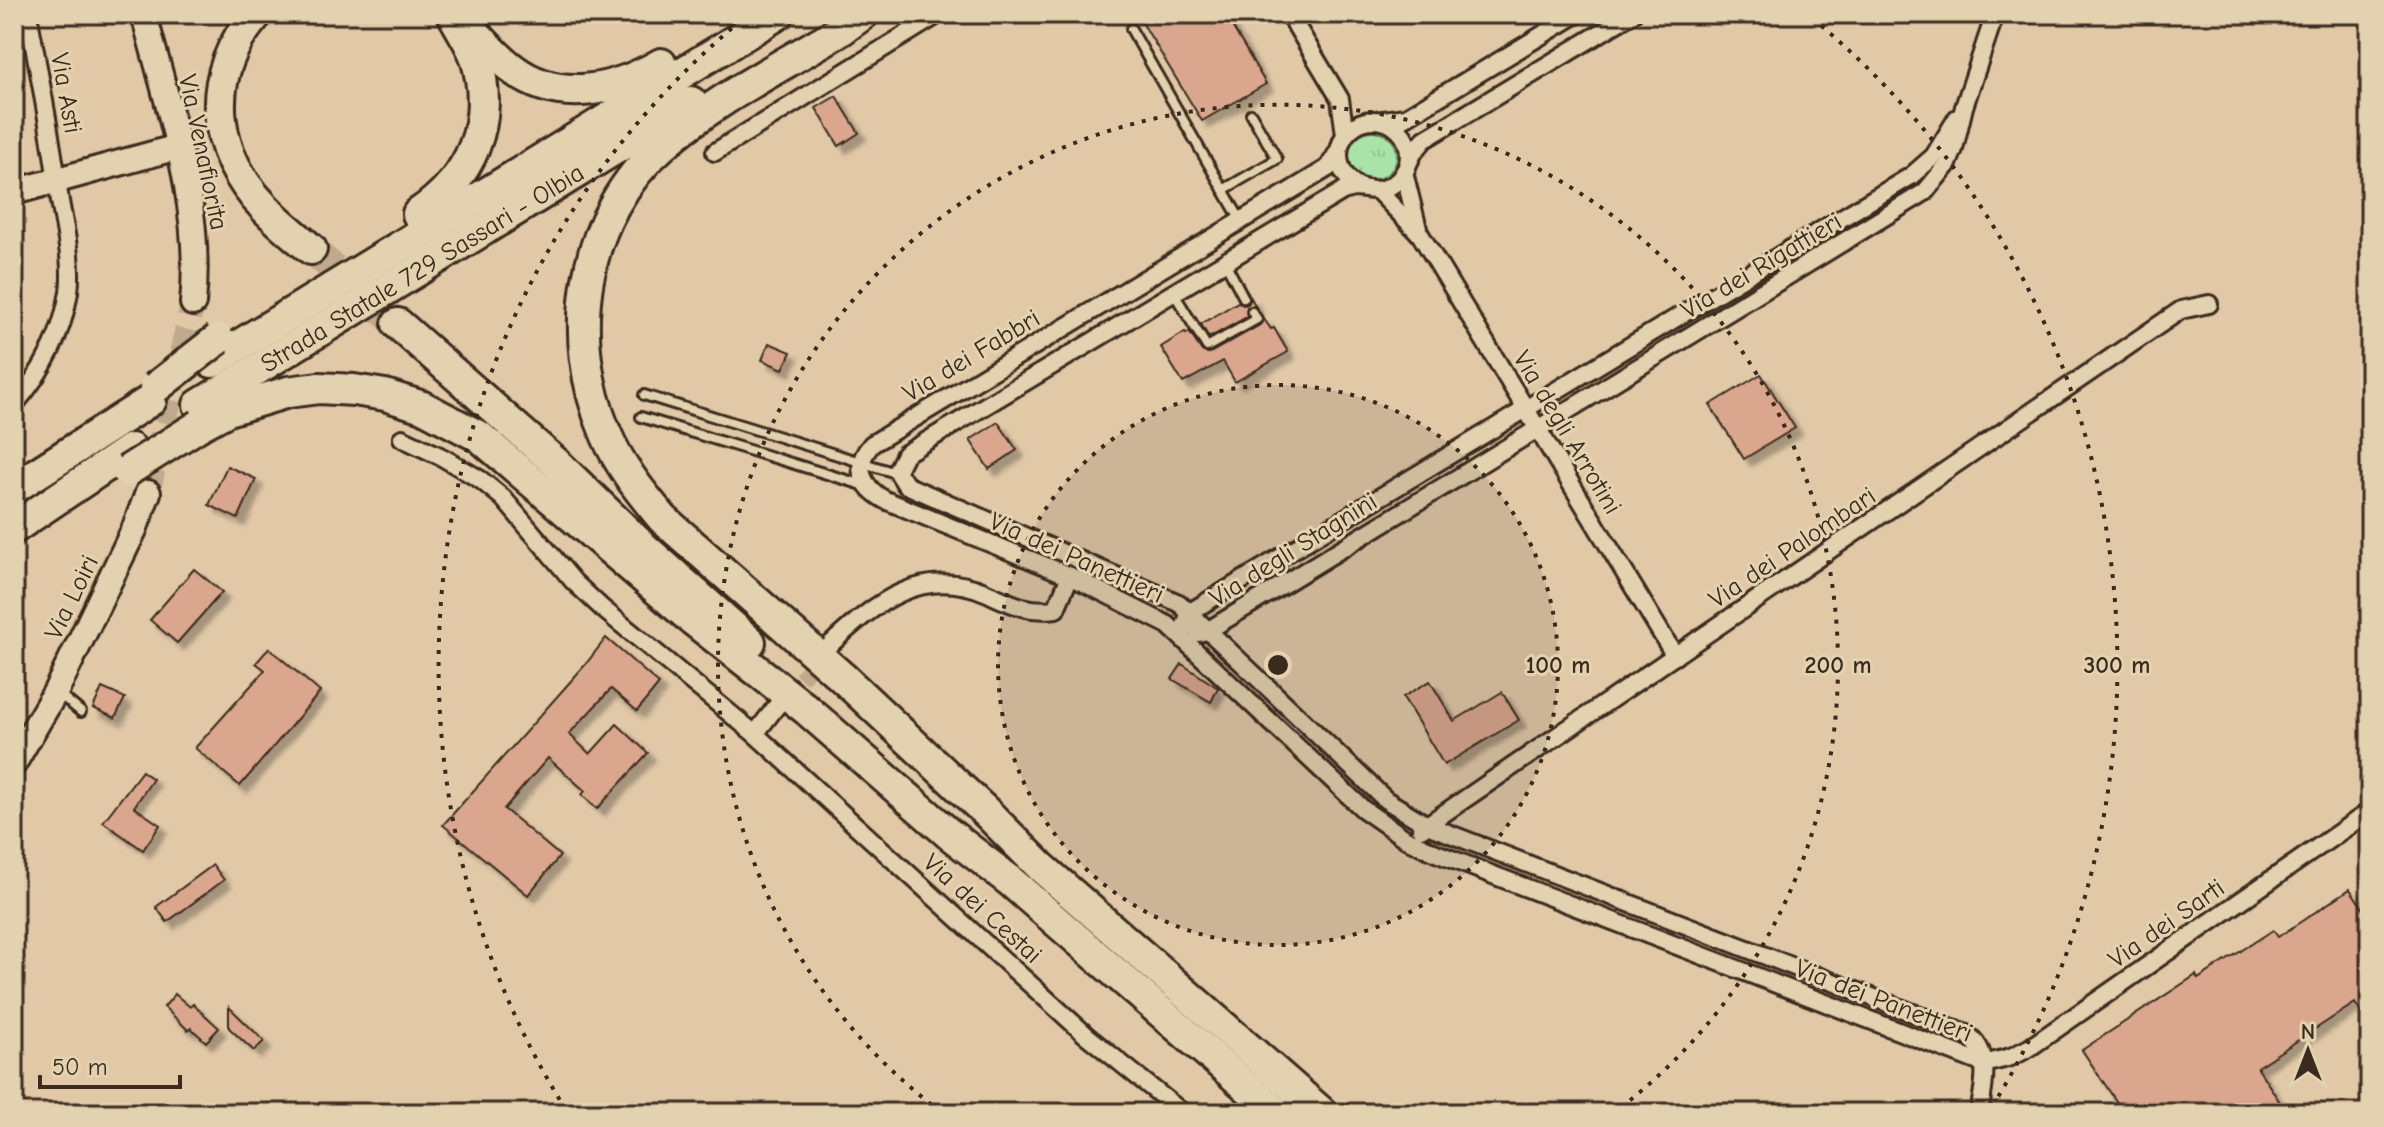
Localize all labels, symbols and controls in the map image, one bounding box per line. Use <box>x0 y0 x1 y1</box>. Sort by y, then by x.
street label: Via Asti <box>44 51 88 136</box>
street label: Via Venafiorita <box>172 72 234 233</box>
street label: Strada Statale 729 Sassari - Olbia <box>256 158 590 379</box>
street label: Via dei Rigattieri <box>1676 206 1847 326</box>
street label: Via dei Fabbri <box>898 303 1045 408</box>
street label: Via degli Arrotini <box>1507 345 1628 520</box>
street label: Via dei Palombari <box>1703 481 1882 615</box>
street label: Via degli Stagnini <box>1204 486 1383 613</box>
street label: Via dei Panettieri <box>985 506 1168 610</box>
street label: Via Loiri <box>39 550 105 645</box>
centre of rings <box>1264 651 1292 679</box>
text: 100 m <box>1526 651 1590 679</box>
text: 200 m <box>1804 651 1872 679</box>
text: 300 m <box>2084 651 2150 679</box>
street label: Via dei Cestai <box>917 848 1048 970</box>
street label: Via dei Sarti <box>2103 873 2230 975</box>
street label: Via dei Panettieri <box>1791 953 1977 1049</box>
north arrow <box>2268 1011 2348 1091</box>
text: N <box>2301 1019 2315 1045</box>
scale bar <box>40 1039 180 1089</box>
text: 50 m <box>52 1053 108 1081</box>

